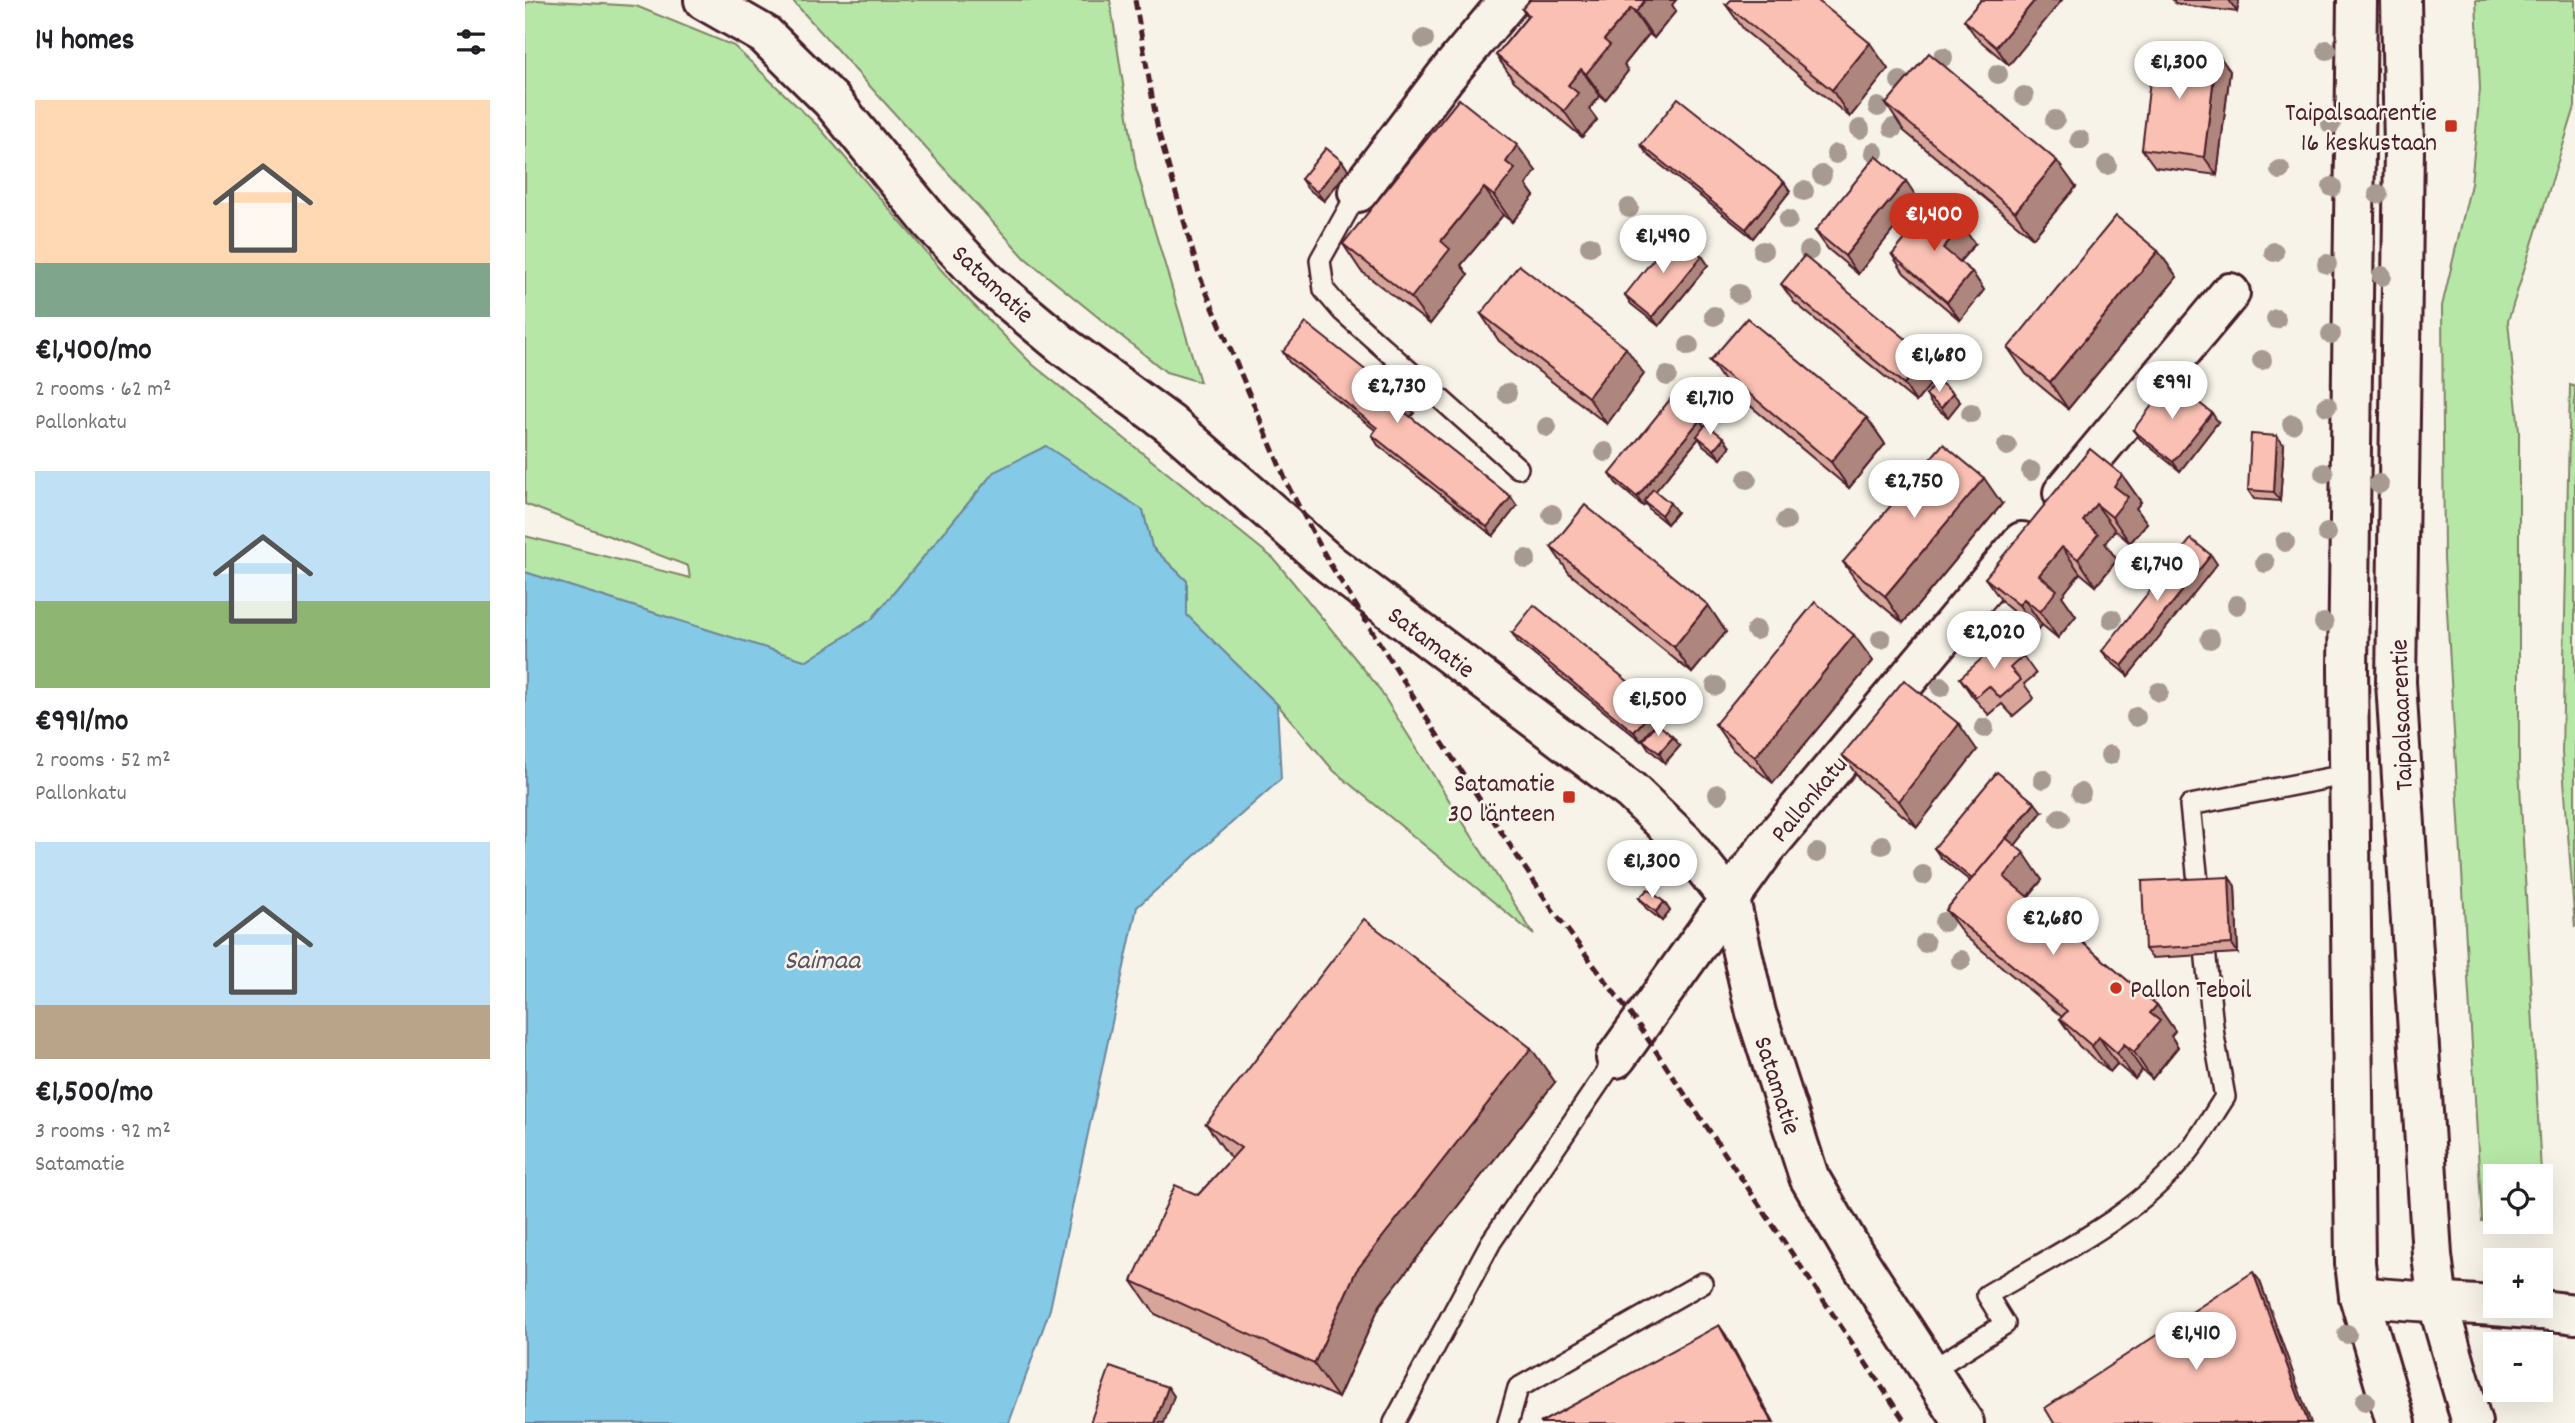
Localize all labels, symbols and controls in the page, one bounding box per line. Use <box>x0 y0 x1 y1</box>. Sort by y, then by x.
text: 14 homes <box>35 21 134 64</box>
icon: filters <box>452 23 490 61</box>
pin: €1,300 <box>2122 42 2236 101</box>
text: €1,300 <box>2150 47 2208 80</box>
place label: Taipalsaarentie 16 keskustaan <box>2285 96 2437 163</box>
marker: Taipalsaarentie 16 keskustaan <box>2443 118 2459 134</box>
icon: home <box>200 145 326 271</box>
pin: €1,400 <box>1877 194 1991 253</box>
text: €1,400 <box>1906 199 1962 232</box>
pin: €1,490 <box>1606 216 1720 275</box>
text: €1,490 <box>1636 221 1690 254</box>
street label: Satamatie <box>942 237 1041 334</box>
text: €1,400/mo <box>35 331 152 374</box>
pin: €1,680 <box>1882 334 1996 394</box>
text: €1,680 <box>1911 340 1967 373</box>
pin: €991 <box>2131 362 2213 421</box>
pin: €2,730 <box>1340 366 1454 425</box>
text: €991 <box>2153 367 2191 400</box>
text: €2,730 <box>1368 371 1426 404</box>
text: 2 rooms · 62 m² <box>35 374 171 407</box>
pin: €1,710 <box>1653 378 1767 437</box>
text: €1,710 <box>1686 383 1734 416</box>
text: Pallonkatu <box>35 407 127 440</box>
pin: €2,750 <box>1857 461 1971 520</box>
text: €2,750 <box>1884 466 1944 499</box>
icon: home <box>200 516 326 642</box>
pin: €1,740 <box>2100 544 2214 603</box>
text: €1,740 <box>2130 549 2184 582</box>
street label: Satamatie <box>1378 599 1481 689</box>
pin: €2,020 <box>1937 612 2051 671</box>
text: €2,020 <box>1963 617 2025 650</box>
street label: Taipalsaarentie <box>2382 638 2425 791</box>
pin: €1,500 <box>1601 678 1715 738</box>
text: €1,500 <box>1629 684 1687 717</box>
text: €991/mo <box>35 702 128 745</box>
text: 2 rooms · 52 m² <box>35 745 171 778</box>
street label: Pallonkatu <box>1763 749 1858 852</box>
place label: Satamatie 30 länteen <box>1448 767 1555 834</box>
text: Pallonkatu <box>35 778 127 811</box>
marker: Satamatie 30 länteen <box>1561 789 1577 805</box>
pin: €1,300 <box>1595 841 1709 900</box>
text: €1,300 <box>1623 846 1681 879</box>
icon: home <box>200 887 326 1013</box>
pin: €2,680 <box>1996 898 2110 957</box>
text: €2,680 <box>2023 903 2083 936</box>
water label: Saimaa <box>784 943 862 983</box>
place label: Pallon Teboil <box>2130 973 2252 1010</box>
marker: Pallon Teboil <box>2108 980 2124 996</box>
street label: Satamatie <box>1742 1032 1809 1140</box>
text: €1,500/mo <box>35 1073 153 1116</box>
text: 3 rooms · 92 m² <box>35 1116 171 1149</box>
text: Satamatie <box>35 1149 125 1182</box>
map controls <box>2483 1164 2553 1402</box>
button: locate <box>2483 1164 2553 1234</box>
button: + <box>2483 1248 2553 1318</box>
pin: €1,410 <box>2139 1312 2253 1372</box>
text: €1,410 <box>2171 1318 2221 1351</box>
button: − <box>2483 1332 2553 1402</box>

